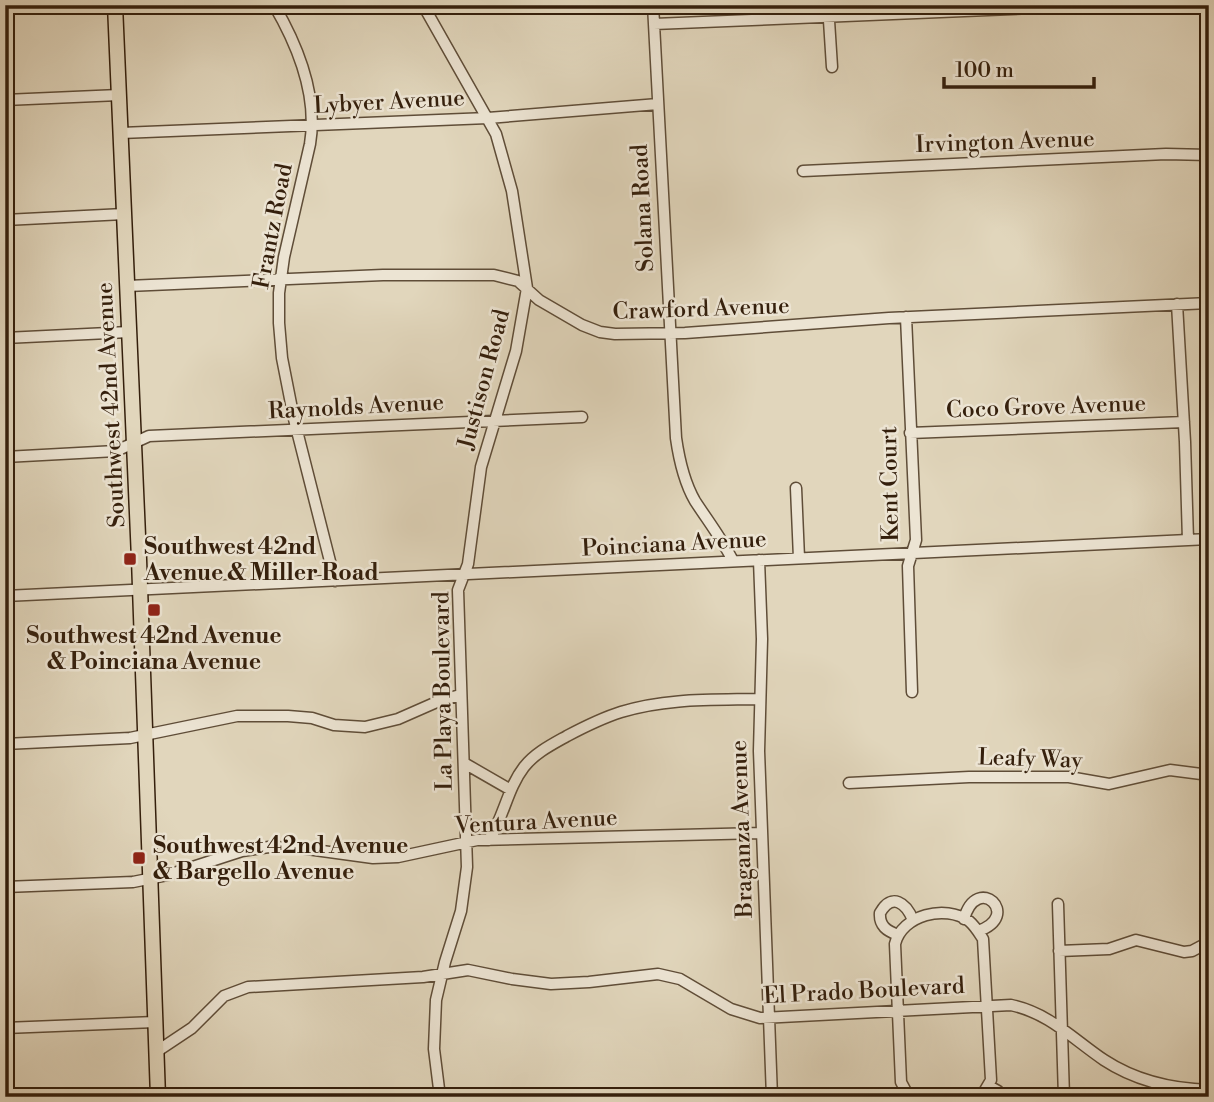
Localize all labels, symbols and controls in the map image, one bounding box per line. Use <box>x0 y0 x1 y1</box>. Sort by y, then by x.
scale bar <box>944 46 1095 90</box>
text: 100 m <box>955 58 1014 84</box>
street label: Lybyer Avenue <box>313 84 465 120</box>
street label: Irvington Avenue <box>915 125 1095 159</box>
street label: Solana Road <box>626 143 660 273</box>
street label: Frantz Road <box>247 161 299 291</box>
street label: Southwest 42nd Avenue <box>91 281 131 528</box>
street label: Crawford Avenue <box>612 292 790 326</box>
street label: Justison Road <box>452 306 516 453</box>
street label: Raynolds Avenue <box>267 388 445 426</box>
street label: Coco Grove Avenue <box>945 390 1147 424</box>
street label: Kent Court <box>875 426 905 542</box>
street label: Poinciana Avenue <box>581 525 767 563</box>
place label: Southwest 42nd Avenue & Miller Road <box>143 533 379 587</box>
marker: Southwest 42nd Avenue & Miller Road <box>122 551 138 567</box>
street label: La Playa Boulevard <box>427 591 459 791</box>
marker: Southwest 42nd Avenue & Poinciana Avenue <box>146 602 162 618</box>
place label: Southwest 42nd Avenue & Poinciana Avenue <box>26 622 282 676</box>
street label: Braganza Avenue <box>725 739 759 919</box>
street label: Leafy Way <box>977 743 1084 775</box>
street label: Ventura Avenue <box>453 804 618 840</box>
place label: Southwest 42nd Avenue & Bargello Avenue <box>153 832 408 886</box>
marker: Southwest 42nd Avenue & Bargello Avenue <box>131 850 147 866</box>
street label: El Prado Boulevard <box>763 972 966 1010</box>

